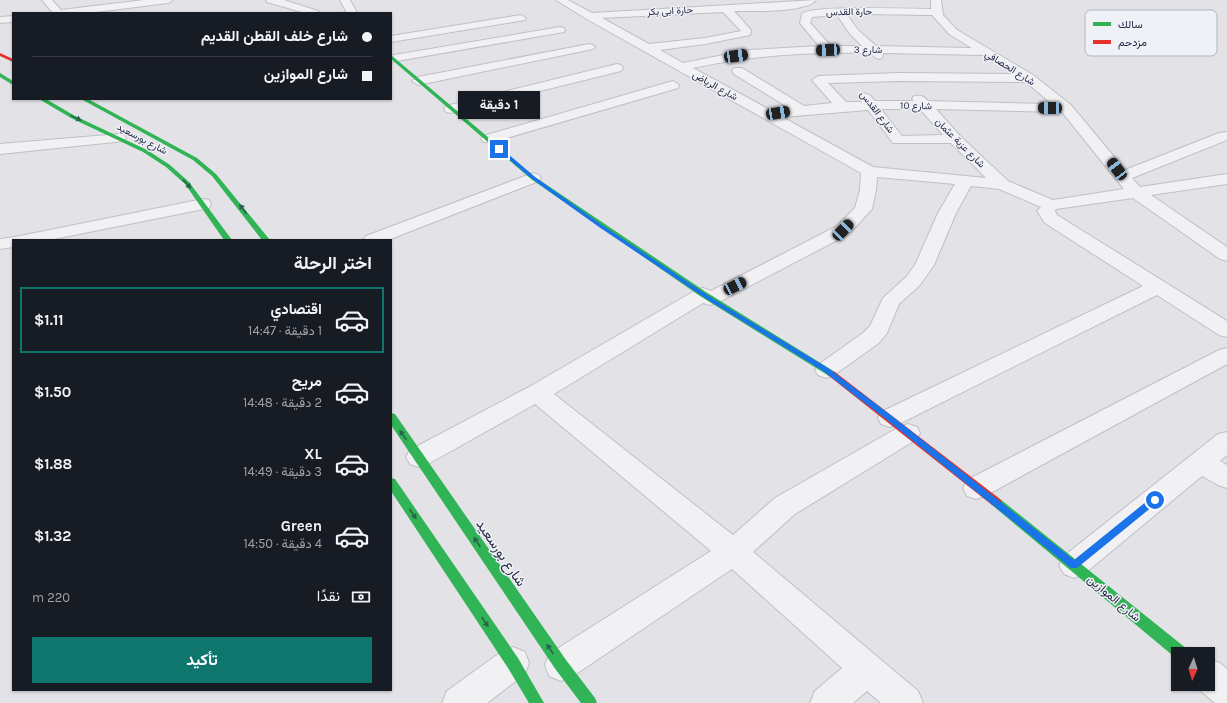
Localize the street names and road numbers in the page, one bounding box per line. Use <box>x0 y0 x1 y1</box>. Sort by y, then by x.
street label: حارة ابى بكر <box>646 4 694 18</box>
street label: حارة القدس <box>826 6 873 18</box>
street label: شارع 3 <box>854 44 882 56</box>
street label: شارع الحصافي <box>982 48 1037 90</box>
street label: شارع الرياض <box>690 69 740 103</box>
street label: شارع القدس <box>857 88 897 136</box>
street label: شارع 10 <box>900 100 932 112</box>
street label: شارع عزبة عثمان <box>933 116 988 171</box>
street label: شارع بورسعيد <box>115 121 169 157</box>
street label: شارع بورسعيد <box>471 516 530 591</box>
street label: شارع الموازين <box>1083 572 1143 626</box>

